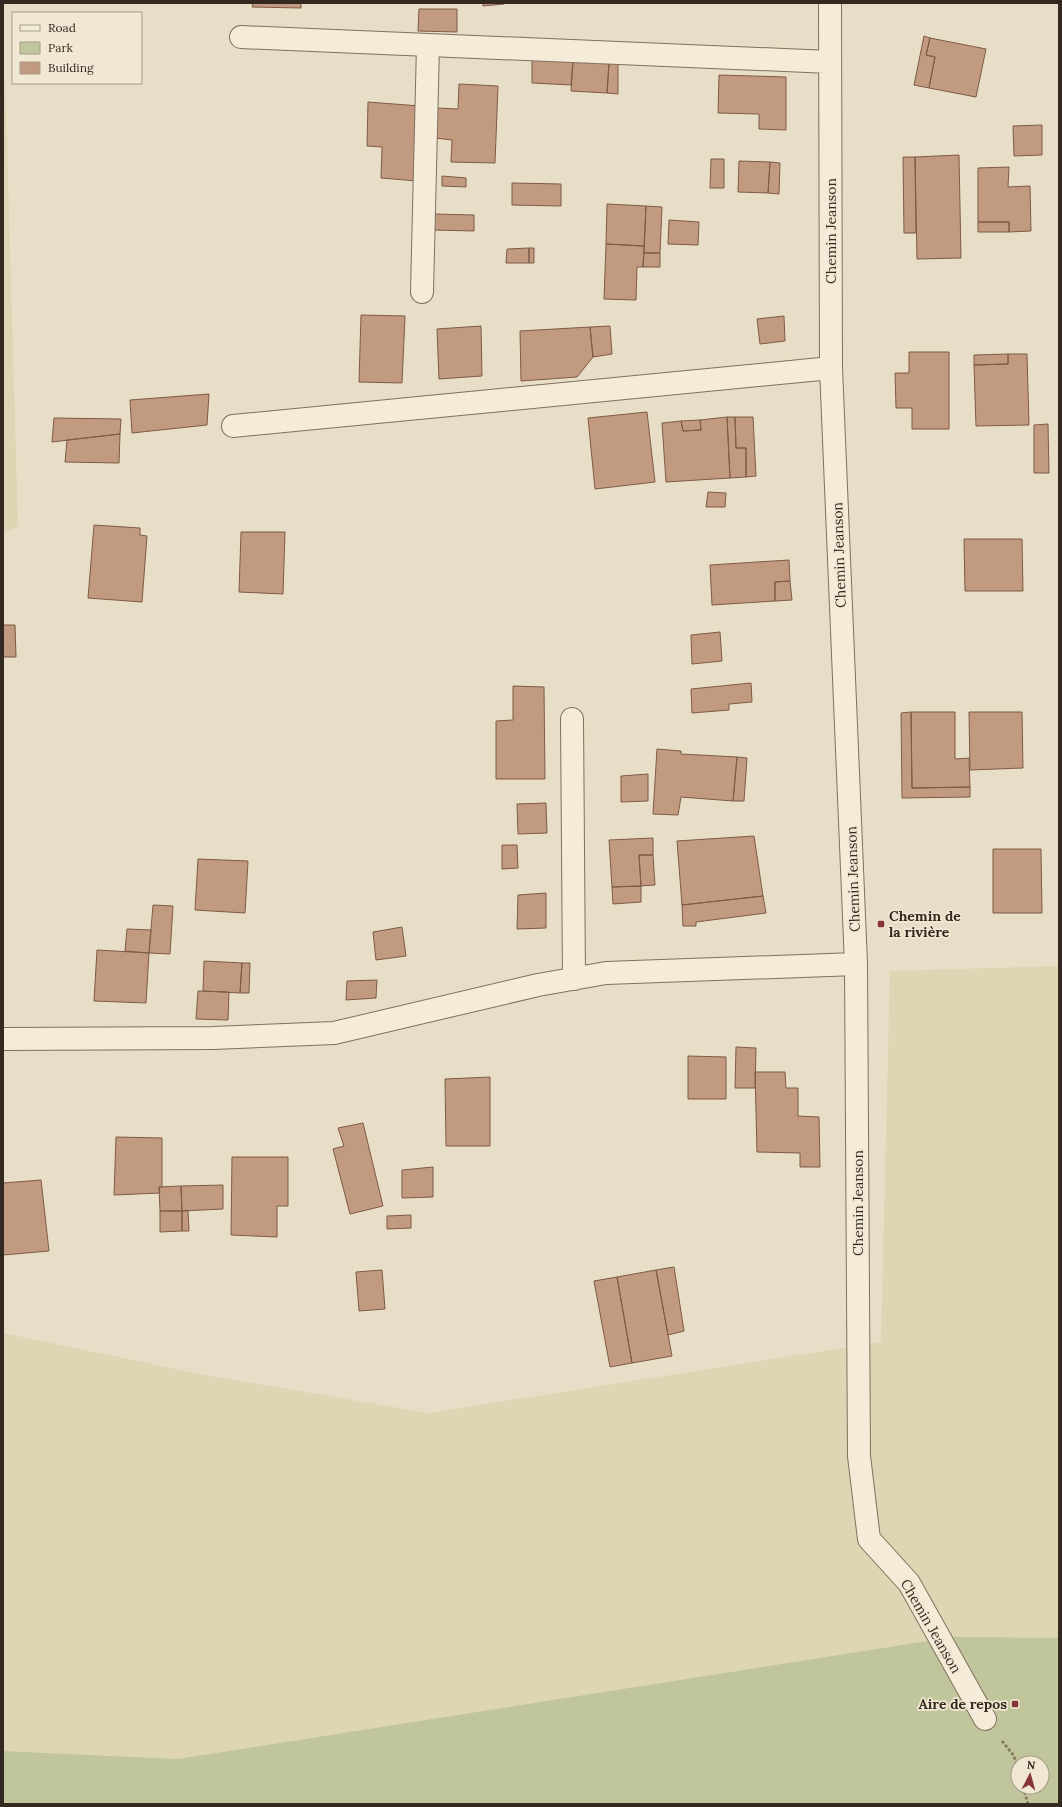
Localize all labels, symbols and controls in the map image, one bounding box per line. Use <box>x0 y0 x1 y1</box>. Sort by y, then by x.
legend <box>12 12 142 84</box>
text: Road <box>48 20 76 35</box>
text: Park <box>48 40 74 55</box>
text: Building <box>48 60 94 75</box>
street label: Chemin Jeanson <box>822 178 840 284</box>
street label: Chemin Jeanson <box>828 501 850 608</box>
street label: Chemin Jeanson <box>842 825 864 932</box>
place label: Chemin de la rivière <box>889 907 961 941</box>
marker: Chemin de la rivière <box>876 919 886 929</box>
street label: Chemin Jeanson <box>849 1150 867 1256</box>
street label: Chemin Jeanson <box>897 1576 966 1677</box>
place label: Aire de repos <box>918 1695 1007 1713</box>
marker: Aire de repos <box>1010 1699 1020 1709</box>
north arrow <box>1010 1755 1050 1795</box>
text: N <box>1026 1758 1036 1773</box>

